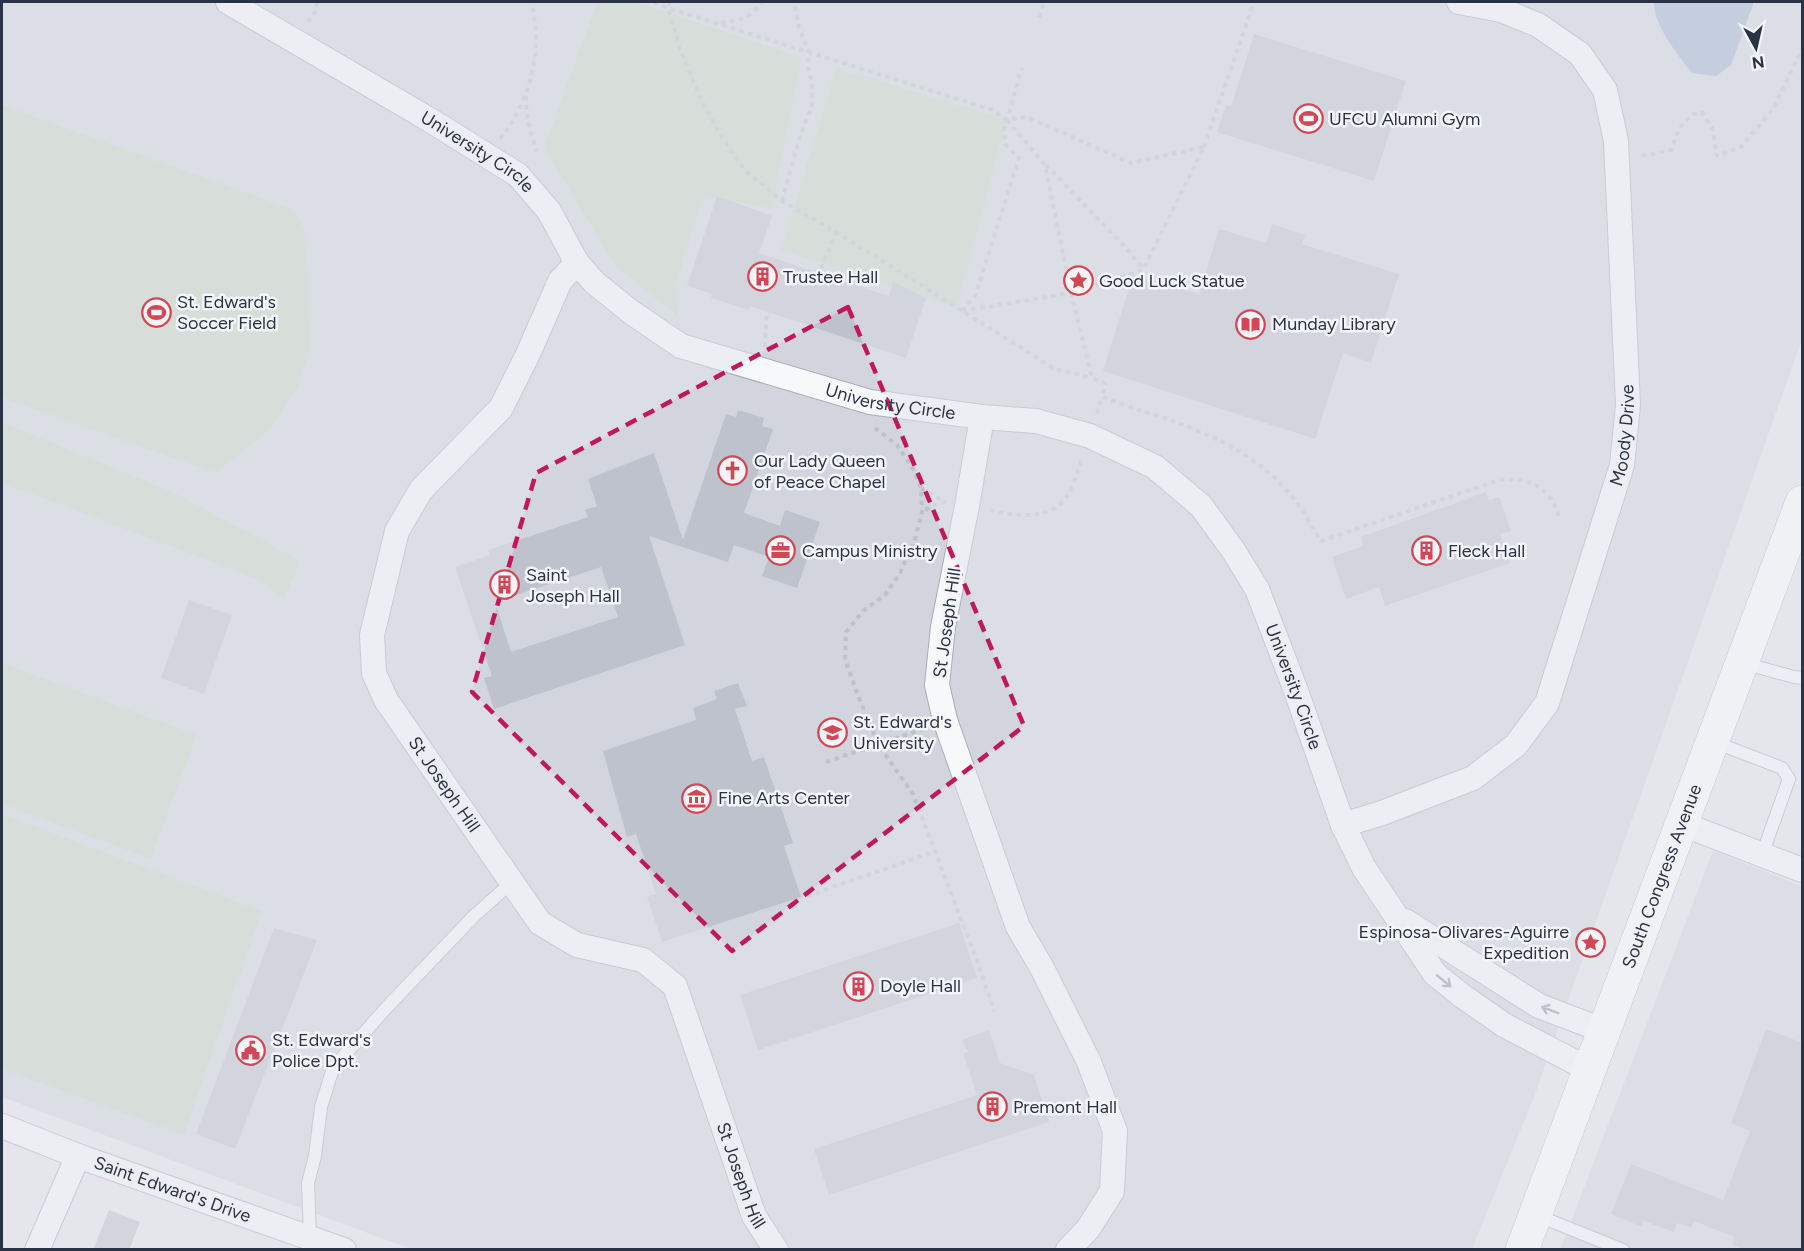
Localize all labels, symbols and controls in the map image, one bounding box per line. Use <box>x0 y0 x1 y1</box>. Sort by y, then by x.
north arrow <box>1726 18 1786 78</box>
text: N <box>1751 52 1765 73</box>
sports icon: UFCU Alumni Gym <box>1292 103 1324 135</box>
street label: University Circle <box>417 106 539 197</box>
place label: UFCU Alumni Gym <box>1329 108 1480 130</box>
building icon: Trustee Hall <box>746 261 778 293</box>
place icon: Good Luck Statue <box>1062 265 1094 297</box>
place label: Trustee Hall <box>783 266 878 288</box>
place label: Good Luck Statue <box>1099 270 1245 292</box>
place label: St. Edward's Soccer Field <box>177 291 277 334</box>
sports icon: St. Edward's Soccer Field <box>140 296 172 328</box>
library icon: Munday Library <box>1235 308 1267 340</box>
place label: Munday Library <box>1272 313 1396 335</box>
street label: University Circle <box>823 378 957 424</box>
street label: Moody Drive <box>1605 384 1639 489</box>
place label: Our Lady Queen of Peace Chapel <box>754 450 885 493</box>
church icon: Our Lady Queen of Peace Chapel <box>717 455 749 487</box>
office icon: Campus Ministry <box>765 535 797 567</box>
building icon: Fleck Hall <box>1411 535 1443 567</box>
place label: Campus Ministry <box>802 540 938 562</box>
place label: Fleck Hall <box>1448 540 1525 562</box>
place label: Saint Joseph Hall <box>526 564 620 607</box>
street label: St Joseph Hill <box>928 567 966 679</box>
building icon: Saint Joseph Hall <box>489 569 521 601</box>
street label: University Circle <box>1260 621 1327 753</box>
place label: St. Edward's University <box>853 711 952 754</box>
school or university icon: St. Edward's University <box>816 716 848 748</box>
street label: St Joseph Hill <box>404 732 485 836</box>
street label: South Congress Avenue <box>1617 781 1706 971</box>
museum icon: Fine Arts Center <box>681 782 713 814</box>
place label: Fine Arts Center <box>718 787 850 809</box>
place label: Espinosa-Olivares-Aguirre Expedition <box>1358 921 1569 964</box>
place icon: Espinosa-Olivares-Aguirre Expedition <box>1574 926 1606 958</box>
building icon: Doyle Hall <box>843 970 875 1002</box>
place label: Doyle Hall <box>880 975 961 997</box>
one-way arrow <box>1436 975 1452 988</box>
one-way arrow <box>1541 1004 1560 1015</box>
place label: St. Edward's Police Dpt. <box>272 1029 371 1072</box>
public building icon: St. Edward's Police Dpt. <box>235 1034 267 1066</box>
building icon: Premont Hall <box>976 1091 1008 1123</box>
place label: Premont Hall <box>1013 1096 1117 1118</box>
street label: St Joseph Hill <box>712 1120 770 1233</box>
street label: Saint Edward's Drive <box>91 1152 254 1227</box>

